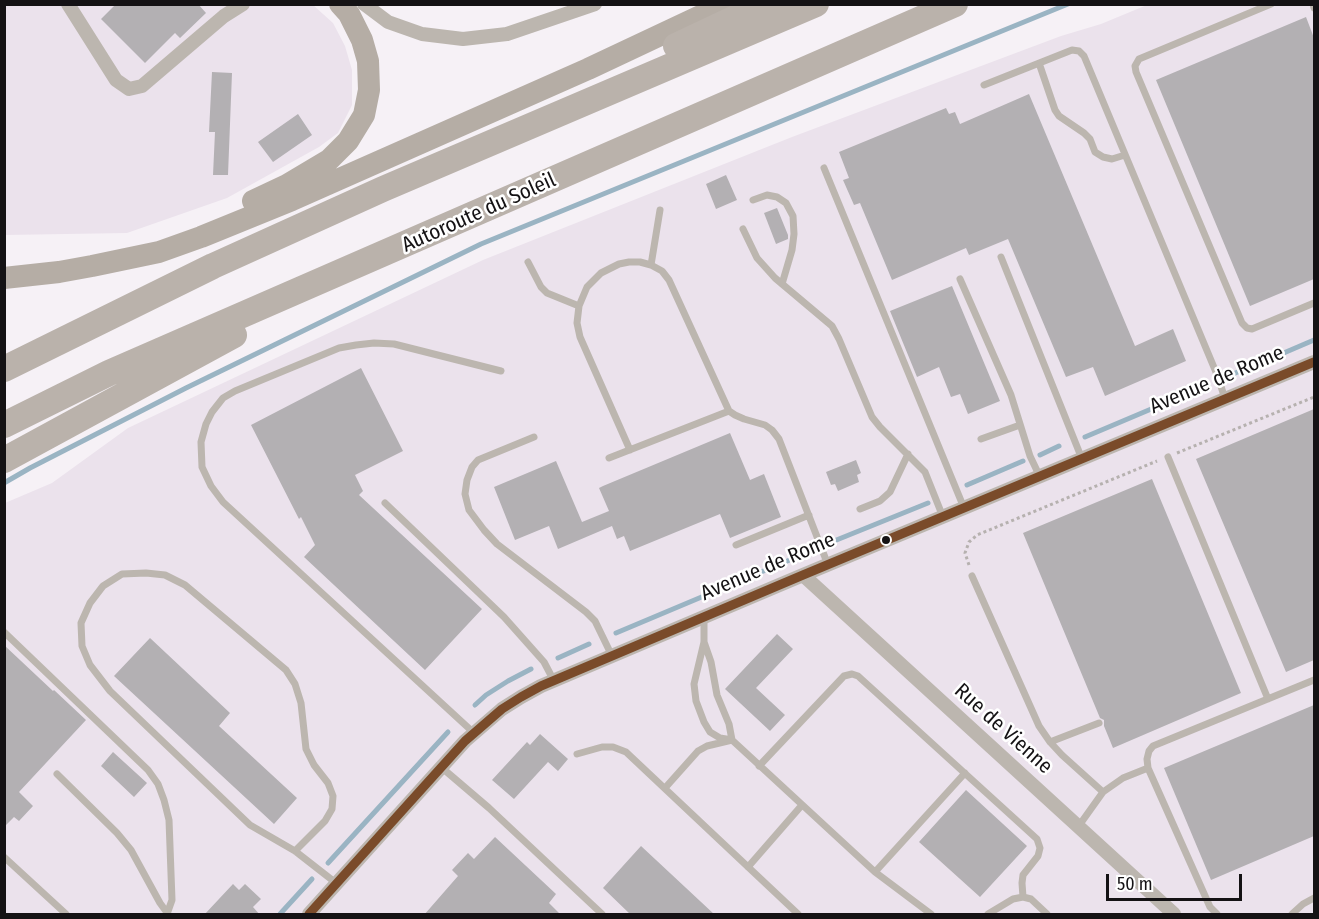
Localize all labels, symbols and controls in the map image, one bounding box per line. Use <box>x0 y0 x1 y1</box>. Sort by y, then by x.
street label: Autoroute du Soleil <box>398 168 560 258</box>
street label: Avenue de Rome <box>1146 340 1288 420</box>
street label: Avenue de Rome <box>697 527 839 607</box>
unlabelled marker <box>880 534 892 546</box>
street label: Rue de Vienne <box>949 678 1057 780</box>
scale bar <box>1109 862 1246 900</box>
text: 50 m <box>1117 873 1153 895</box>

